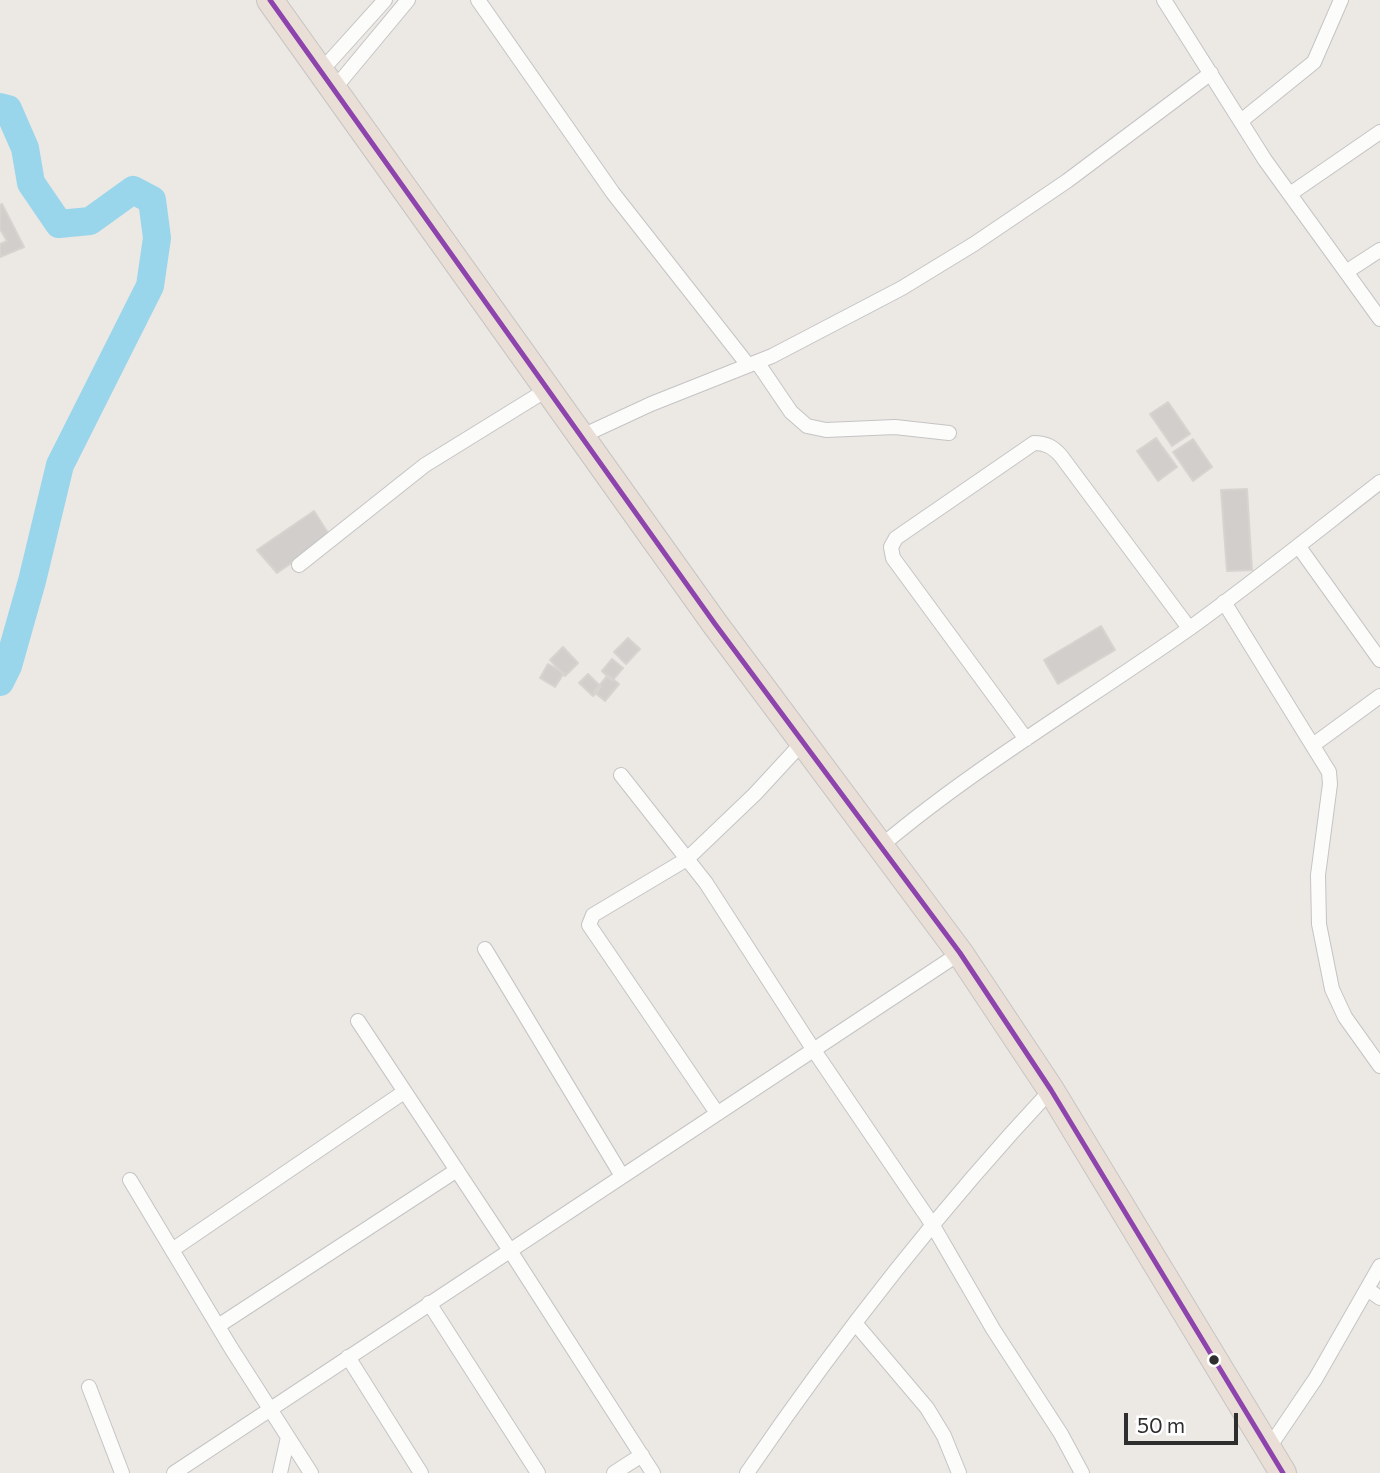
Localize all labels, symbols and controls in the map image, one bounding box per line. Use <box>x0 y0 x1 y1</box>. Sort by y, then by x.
unlabelled marker <box>1207 1353 1221 1367</box>
scale bar <box>1128 1400 1242 1444</box>
text: 50 m <box>1137 1412 1185 1437</box>

